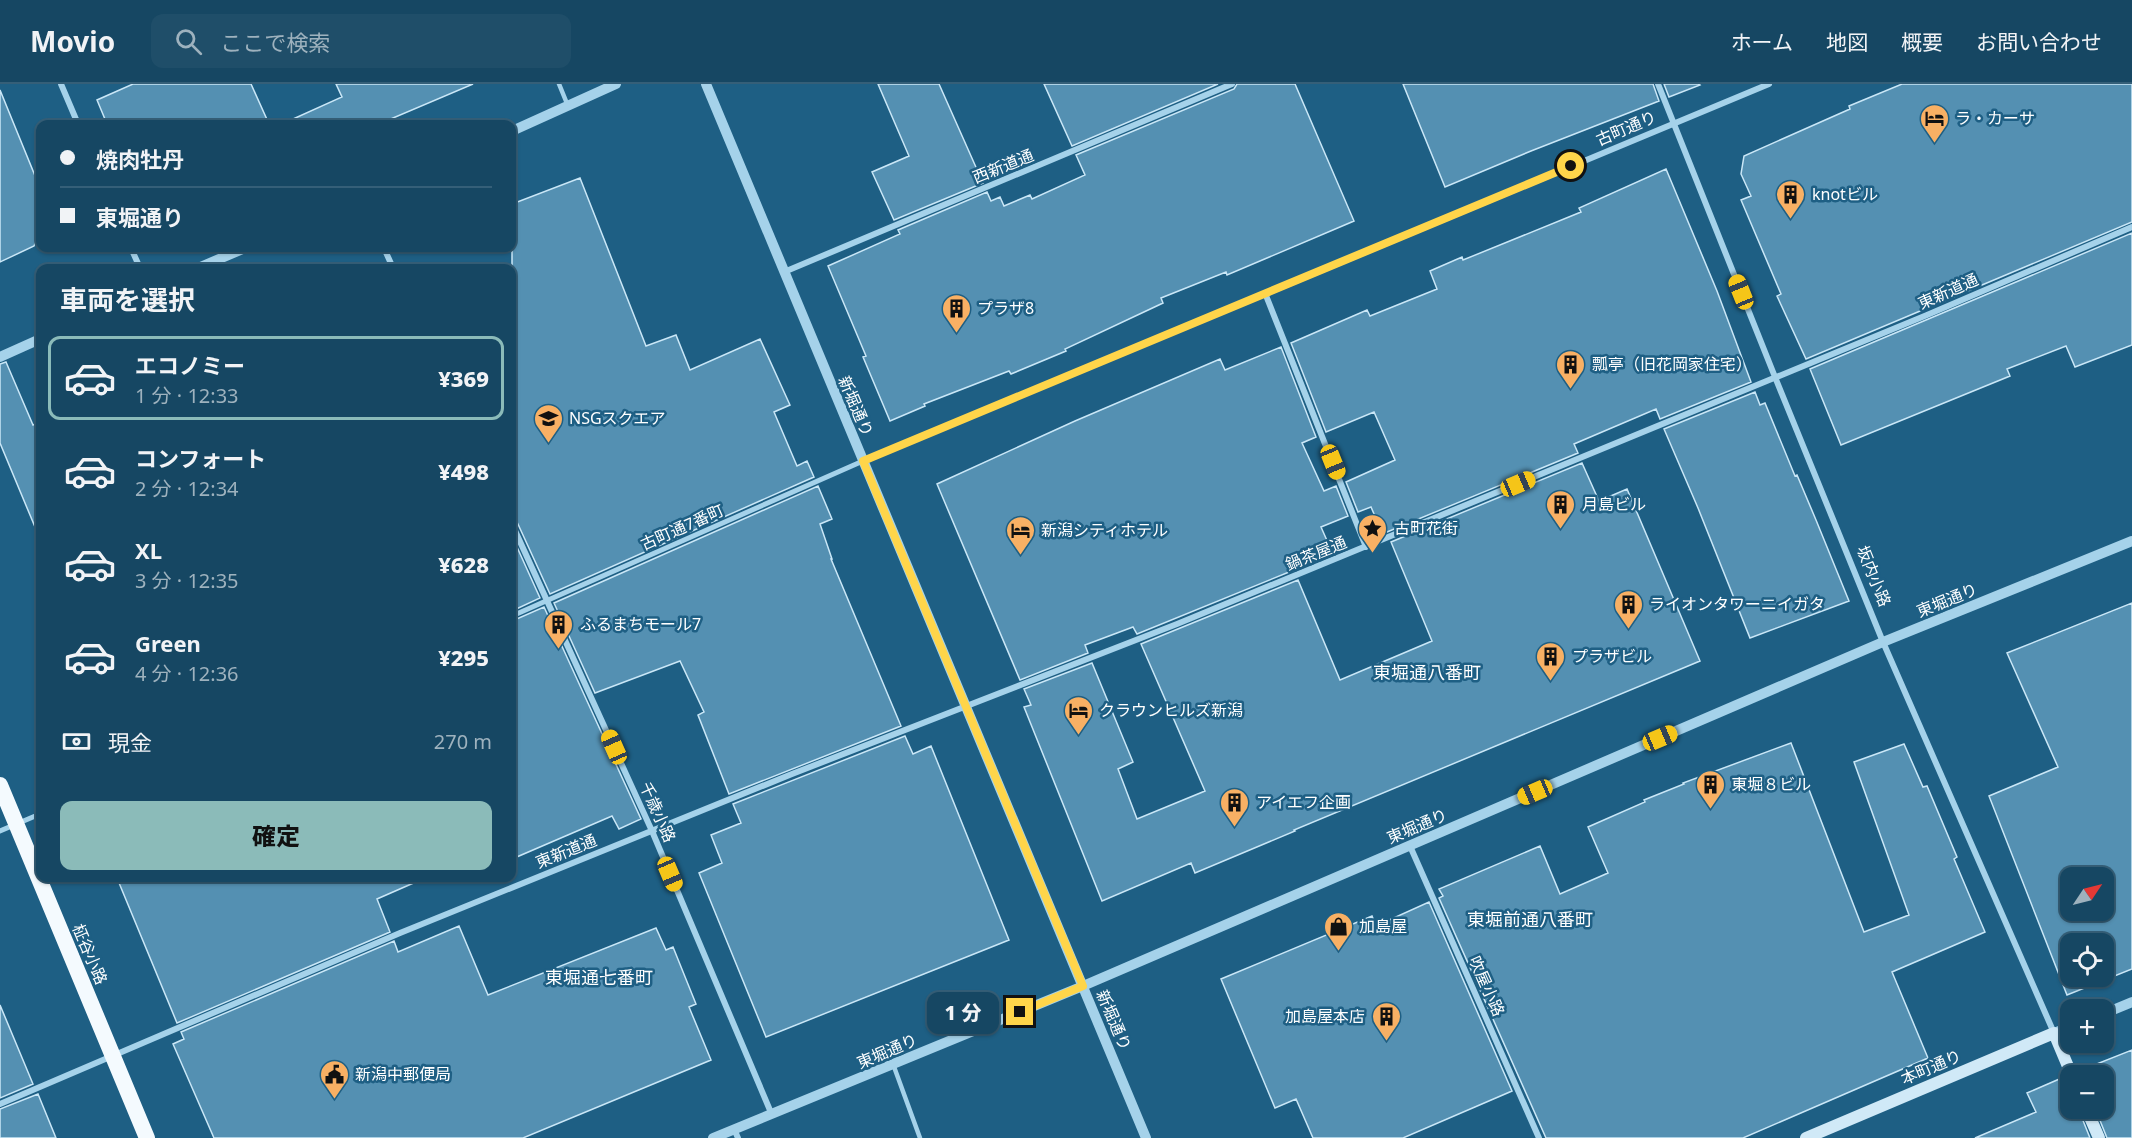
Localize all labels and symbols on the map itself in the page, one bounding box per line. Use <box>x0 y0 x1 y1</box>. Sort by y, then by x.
hotel icon: ラ・カーサ <box>1918 102 1950 144</box>
street label: 古町通り <box>1592 105 1660 151</box>
place label: ラ・カーサ <box>1955 107 2035 129</box>
street label: 西新道通 <box>969 144 1037 188</box>
route start <box>1557 152 1584 179</box>
building icon: knotビル <box>1775 178 1807 220</box>
place label: knotビル <box>1812 183 1878 205</box>
street label: 東新道通 <box>1914 268 1982 314</box>
car <box>1726 272 1756 312</box>
building icon: プラザ8 <box>940 292 972 334</box>
place label: プラザ8 <box>977 297 1034 319</box>
building icon: 瓢亭（旧花岡家住宅） <box>1555 348 1587 390</box>
place label: 瓢亭（旧花岡家住宅） <box>1592 353 1752 375</box>
street label: 新堀通り <box>833 372 879 440</box>
school or university icon: NSGスクエア <box>532 402 564 444</box>
place label: NSGスクエア <box>569 407 666 429</box>
car <box>1318 442 1348 482</box>
car <box>1498 469 1538 499</box>
building icon: 月島ビル <box>1545 488 1577 530</box>
place label: 月島ビル <box>1582 493 1646 515</box>
street label: 古町通7番町 <box>637 499 727 555</box>
place icon: 古町花街 <box>1357 512 1389 554</box>
hotel icon: 新潟シティホテル <box>1004 514 1036 556</box>
place label: 古町花街 <box>1394 517 1458 539</box>
place label: 新潟シティホテル <box>1041 519 1168 541</box>
street label: 鍋茶屋通 <box>1282 531 1350 575</box>
street label: 坂内小路 <box>1852 542 1896 610</box>
street label: 東堀通り <box>1913 578 1981 622</box>
building icon: ライオンタワーニイガタ <box>1612 588 1644 630</box>
place label: ライオンタワーニイガタ <box>1649 593 1825 615</box>
building icon: ふるまちモール7 <box>543 608 575 650</box>
place label: ふるまちモール7 <box>580 613 701 635</box>
building icon: プラザビル <box>1535 640 1567 682</box>
place label: プラザビル <box>1572 645 1652 667</box>
district label: 東堀通八番町 <box>1373 660 1481 684</box>
hotel icon: クラウンヒルズ新潟 <box>1062 694 1094 736</box>
place label: クラウンヒルズ新潟 <box>1099 699 1243 721</box>
car <box>1640 723 1680 753</box>
car <box>598 727 630 767</box>
building icon: 東堀８ビル <box>1694 768 1726 810</box>
place label: 東堀８ビル <box>1731 773 1811 795</box>
car <box>1515 777 1555 807</box>
street label: 千歳小路 <box>635 778 681 846</box>
building icon: アイエフ企画 <box>1219 786 1251 828</box>
place label: アイエフ企画 <box>1256 791 1351 813</box>
street label: 東堀通り <box>1383 803 1451 849</box>
street label: 東新道通 <box>532 829 600 873</box>
car <box>655 854 685 894</box>
north arrow <box>2060 867 2114 921</box>
district label: 東堀前通八番町 <box>1467 907 1593 931</box>
shop icon: 加島屋 <box>1322 910 1354 952</box>
place label: 加島屋 <box>1359 915 1407 937</box>
street label: 柾谷小路 <box>67 920 113 988</box>
street label: 吹屋小路 <box>1464 952 1510 1020</box>
district label: 東堀通七番町 <box>545 965 653 989</box>
street label: 新堀通り <box>1091 986 1137 1054</box>
callout: 1 分 <box>927 991 999 1033</box>
route end <box>1006 998 1033 1025</box>
building icon: 加島屋本店 <box>1370 1000 1402 1042</box>
place label: 加島屋本店 <box>1285 1005 1365 1027</box>
street label: 東堀通り <box>853 1028 921 1074</box>
street label: 本町通り <box>1897 1044 1965 1090</box>
public building icon: 新潟中郵便局 <box>318 1058 350 1100</box>
place label: 新潟中郵便局 <box>355 1063 451 1085</box>

